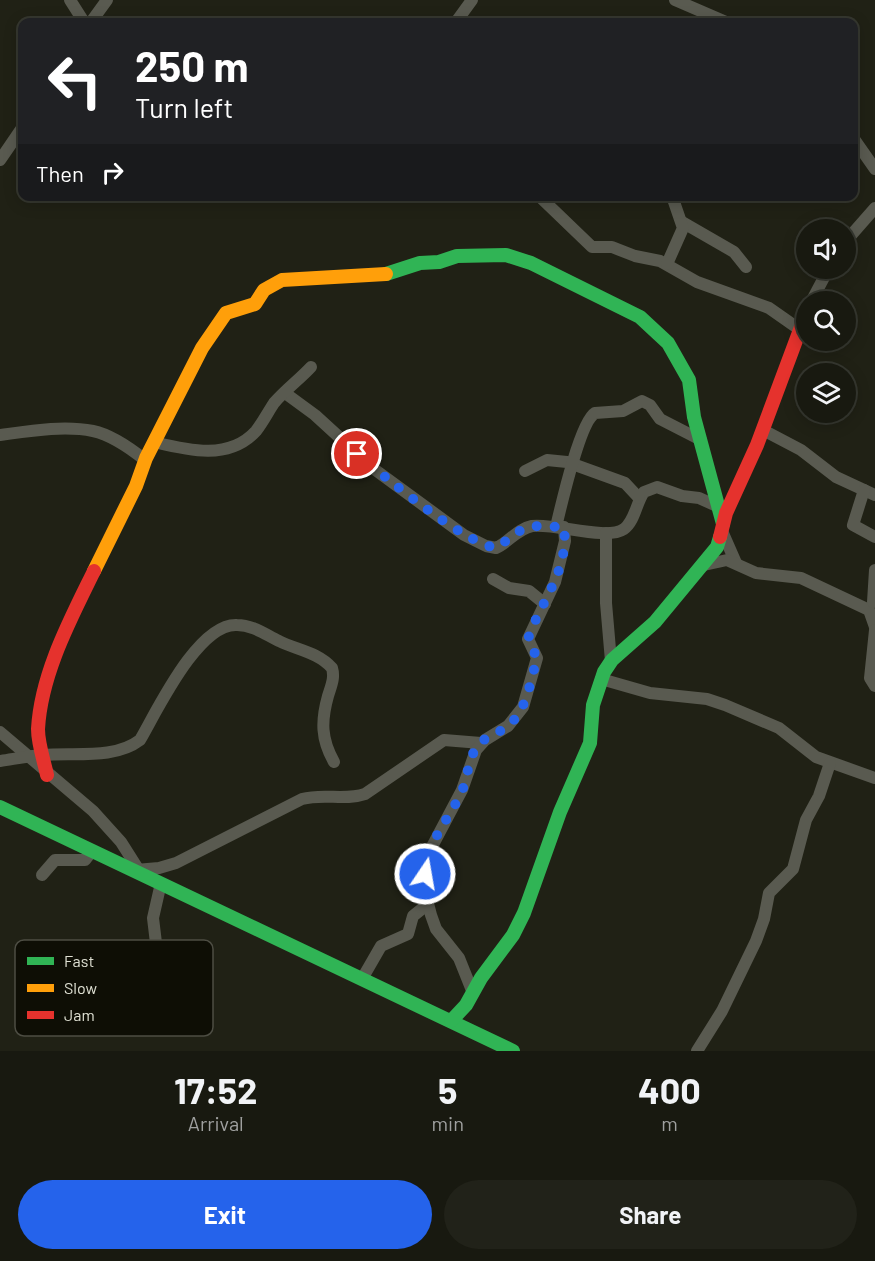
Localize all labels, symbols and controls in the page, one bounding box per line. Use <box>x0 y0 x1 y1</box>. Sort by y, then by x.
text: 250 m <box>135 40 249 90</box>
icon: left <box>36 42 114 120</box>
text: Turn left <box>135 91 233 123</box>
icon: right <box>96 156 129 189</box>
text: Then <box>36 160 84 186</box>
map controls <box>796 219 856 423</box>
button: sound <box>796 219 856 279</box>
button: search <box>796 291 856 351</box>
button: layers <box>796 363 856 423</box>
pin <box>331 428 382 479</box>
icon: arrive <box>340 437 373 470</box>
position arrow <box>393 842 457 906</box>
legend <box>15 940 213 1036</box>
text: Fast <box>64 951 94 970</box>
text: Slow <box>64 978 97 997</box>
text: Jam <box>64 1005 95 1024</box>
text: 17:52 <box>174 1068 257 1111</box>
text: 5 <box>438 1068 457 1111</box>
text: 400 <box>638 1068 701 1111</box>
text: Arrival <box>188 1111 244 1135</box>
text: min <box>432 1111 464 1135</box>
text: m <box>661 1111 678 1135</box>
button: Exit <box>18 1180 432 1249</box>
button: Share <box>444 1180 857 1249</box>

